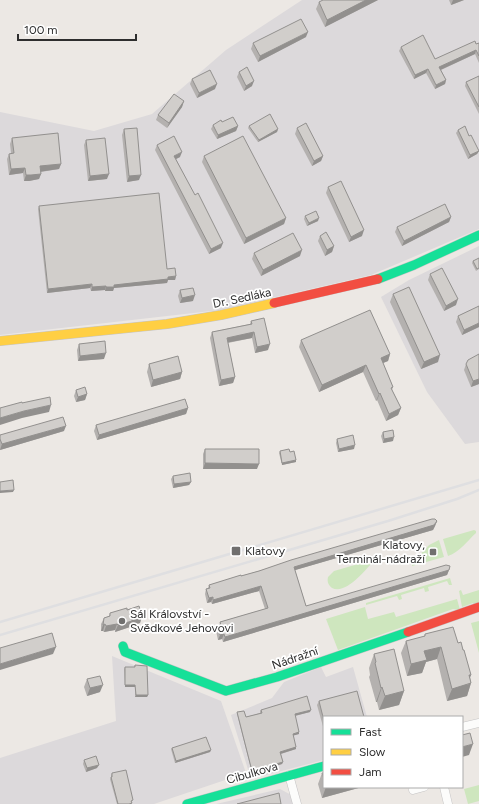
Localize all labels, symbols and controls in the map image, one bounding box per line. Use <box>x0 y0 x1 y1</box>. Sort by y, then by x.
scale bar <box>18 16 136 42</box>
text: 100 m <box>24 23 58 37</box>
street label: Dr. Sedláka <box>212 285 272 311</box>
place label: Klatovy, Terminál-nádraží <box>336 538 426 566</box>
place label: Klatovy <box>245 544 286 558</box>
marker: Klatovy <box>230 545 242 557</box>
marker: Klatovy, Terminál-nádraží <box>428 547 438 557</box>
place label: Sál Království - Svědkové Jehovovi <box>130 607 233 635</box>
marker: Sál Království - Svědkové Jehovovi <box>117 616 127 626</box>
street label: Nádražní <box>270 643 321 672</box>
legend <box>323 716 463 788</box>
text: Fast <box>359 725 382 739</box>
text: Slow <box>359 745 386 759</box>
street label: Cibulkova <box>225 759 279 787</box>
text: Jam <box>359 765 382 779</box>

